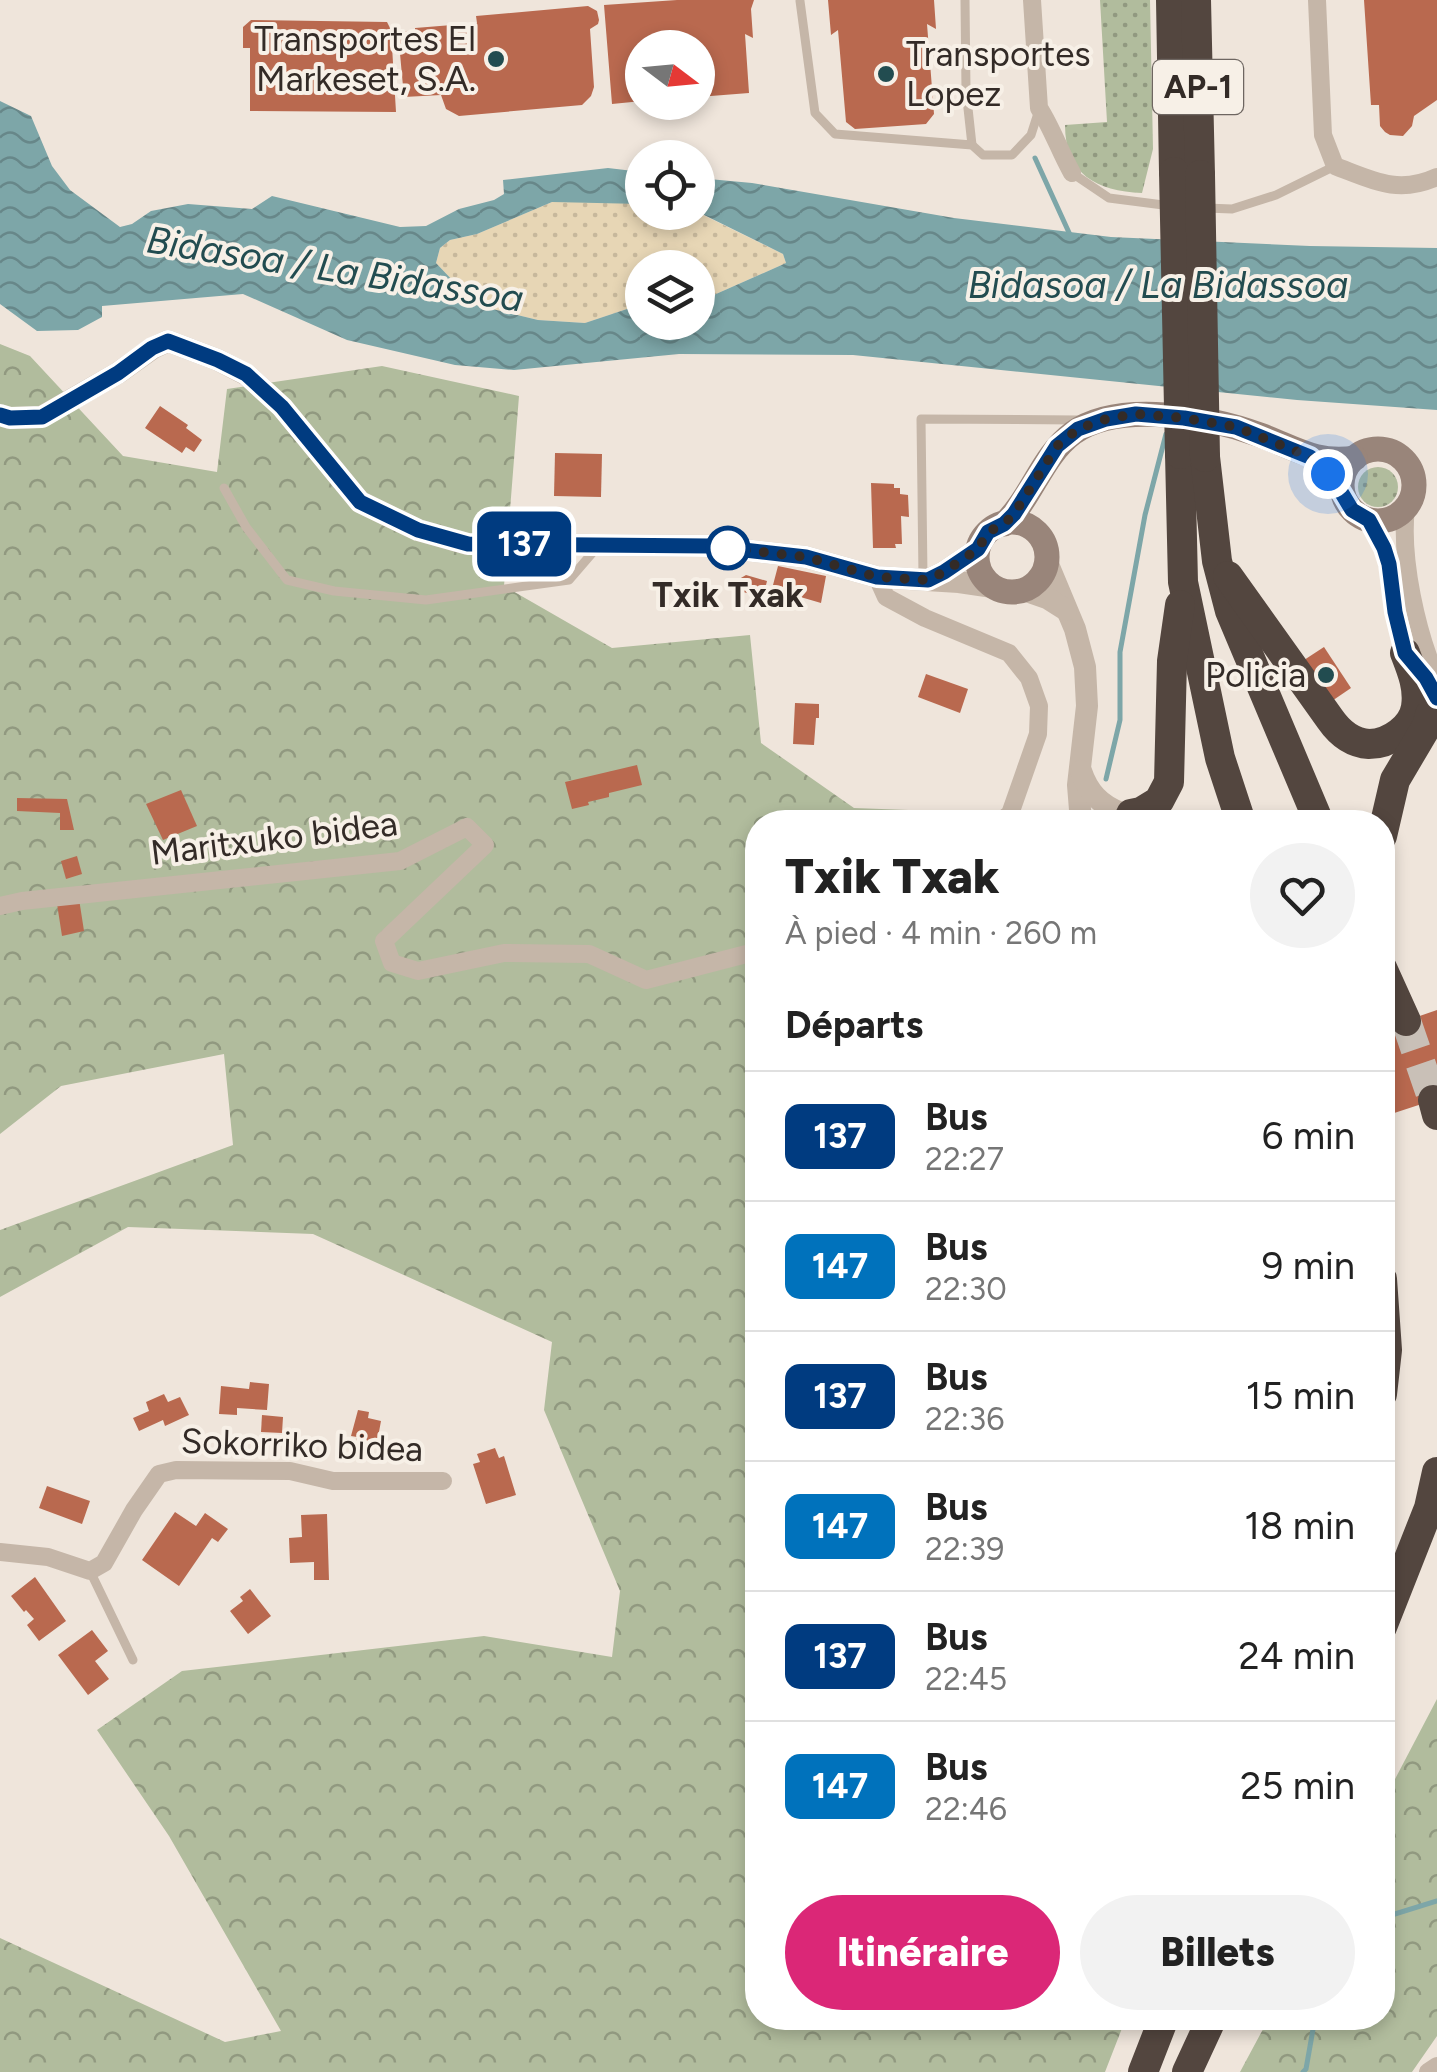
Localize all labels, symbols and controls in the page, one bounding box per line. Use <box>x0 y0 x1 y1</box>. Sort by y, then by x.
place label: Transportes El Markeset, S.A. <box>254 18 476 100</box>
north arrow <box>625 30 715 120</box>
map controls <box>625 30 715 340</box>
place label: Transportes Lopez <box>906 33 1091 115</box>
marker: Transportes El Markeset, S.A. <box>485 48 507 70</box>
road number: AP-1 <box>1153 60 1243 114</box>
marker: Transportes Lopez <box>875 63 897 85</box>
button: locate <box>625 140 715 230</box>
water label: Bidasoa / La Bidassoa <box>143 217 527 321</box>
button: layers <box>625 250 715 340</box>
water label: Bidasoa / La Bidassoa <box>968 262 1348 308</box>
your location <box>1303 449 1353 499</box>
line badge: 137 <box>466 512 582 576</box>
text: 137 <box>497 523 551 565</box>
marker: Txik Txak <box>707 527 749 569</box>
place label: Txik Txak <box>652 574 804 616</box>
place label: Policia <box>1205 654 1306 696</box>
marker: Policia <box>1315 664 1337 686</box>
street label: Maritxuko bidea <box>148 802 400 874</box>
button: heart <box>1250 843 1355 948</box>
text: Txik Txak <box>785 847 1000 905</box>
text: À pied · 4 min · 260 m <box>785 914 1097 952</box>
text: Départs <box>785 1002 923 1048</box>
text: Bus <box>925 1094 988 1140</box>
text: 6 min <box>1262 1113 1355 1159</box>
text: 137 <box>813 1115 867 1157</box>
text: 22:27 <box>925 1140 1004 1178</box>
text: Bus <box>925 1224 988 1270</box>
text: 9 min <box>1262 1243 1355 1289</box>
text: 147 <box>812 1245 868 1287</box>
text: 22:30 <box>925 1270 1007 1308</box>
text: Bus <box>925 1354 988 1400</box>
text: 15 min <box>1246 1373 1355 1419</box>
text: 137 <box>813 1375 867 1417</box>
text: 22:36 <box>925 1400 1004 1438</box>
street label: Sokorriko bidea <box>180 1420 424 1470</box>
text: Bus <box>925 1484 988 1530</box>
text: 18 min <box>1244 1503 1355 1549</box>
text: 147 <box>812 1505 868 1547</box>
text: 22:39 <box>925 1530 1004 1568</box>
text: Bus <box>925 1614 988 1660</box>
text: 24 min <box>1238 1633 1355 1679</box>
text: 137 <box>813 1635 867 1677</box>
text: 22:45 <box>925 1660 1007 1698</box>
text: Bus <box>925 1744 988 1790</box>
text: 25 min <box>1240 1763 1355 1809</box>
text: 147 <box>812 1765 868 1807</box>
text: 22:46 <box>925 1790 1007 1828</box>
button: Itinéraire <box>785 1895 1060 2010</box>
button: Billets <box>1080 1895 1355 2010</box>

